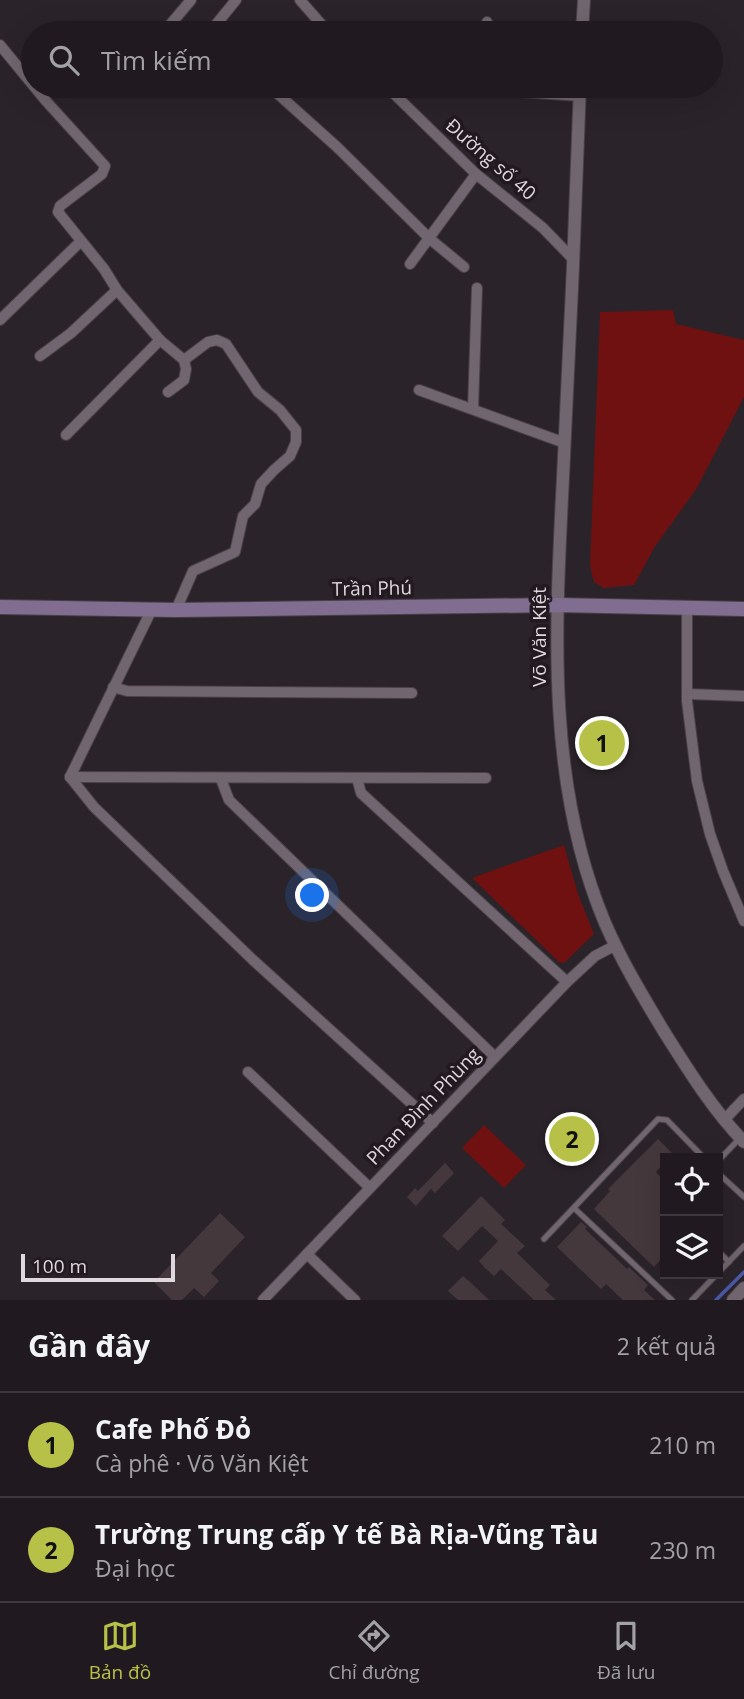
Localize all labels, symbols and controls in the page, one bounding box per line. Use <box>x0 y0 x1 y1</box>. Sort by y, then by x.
search box <box>21 21 723 98</box>
icon: search <box>45 41 83 79</box>
text: Tìm kiếm <box>101 42 212 78</box>
street label: Đường số 40 <box>440 112 542 206</box>
street label: Trần Phú <box>332 574 412 602</box>
street label: Võ Văn Kiệt <box>526 587 552 687</box>
pin: 1 <box>579 717 625 769</box>
your location <box>295 878 329 912</box>
street label: Phan Đình Phùng <box>360 1042 486 1170</box>
pin: 2 <box>549 1113 595 1165</box>
map controls <box>660 1153 723 1279</box>
button: locate <box>660 1153 723 1216</box>
button: layers <box>660 1216 723 1279</box>
scale bar <box>21 1251 175 1283</box>
text: 100 m <box>32 1253 87 1279</box>
text: Gần đây <box>28 1325 150 1366</box>
text: 2 kết quả <box>617 1330 716 1362</box>
text: Cafe Phố Đỏ <box>95 1411 251 1447</box>
text: 1 <box>44 1429 58 1461</box>
text: 210 m <box>649 1429 716 1461</box>
text: Cà phê · Võ Văn Kiệt <box>95 1447 308 1479</box>
text: Trường Trung cấp Y tế Bà Rịa-Vũng Tàu <box>95 1516 598 1552</box>
text: 2 <box>44 1534 58 1566</box>
text: 230 m <box>649 1534 716 1566</box>
text: Đại học <box>95 1552 175 1584</box>
tab: Bản đồ <box>89 1617 151 1685</box>
tab: Chỉ đường <box>329 1617 420 1685</box>
tab: Đã lưu <box>597 1617 655 1685</box>

